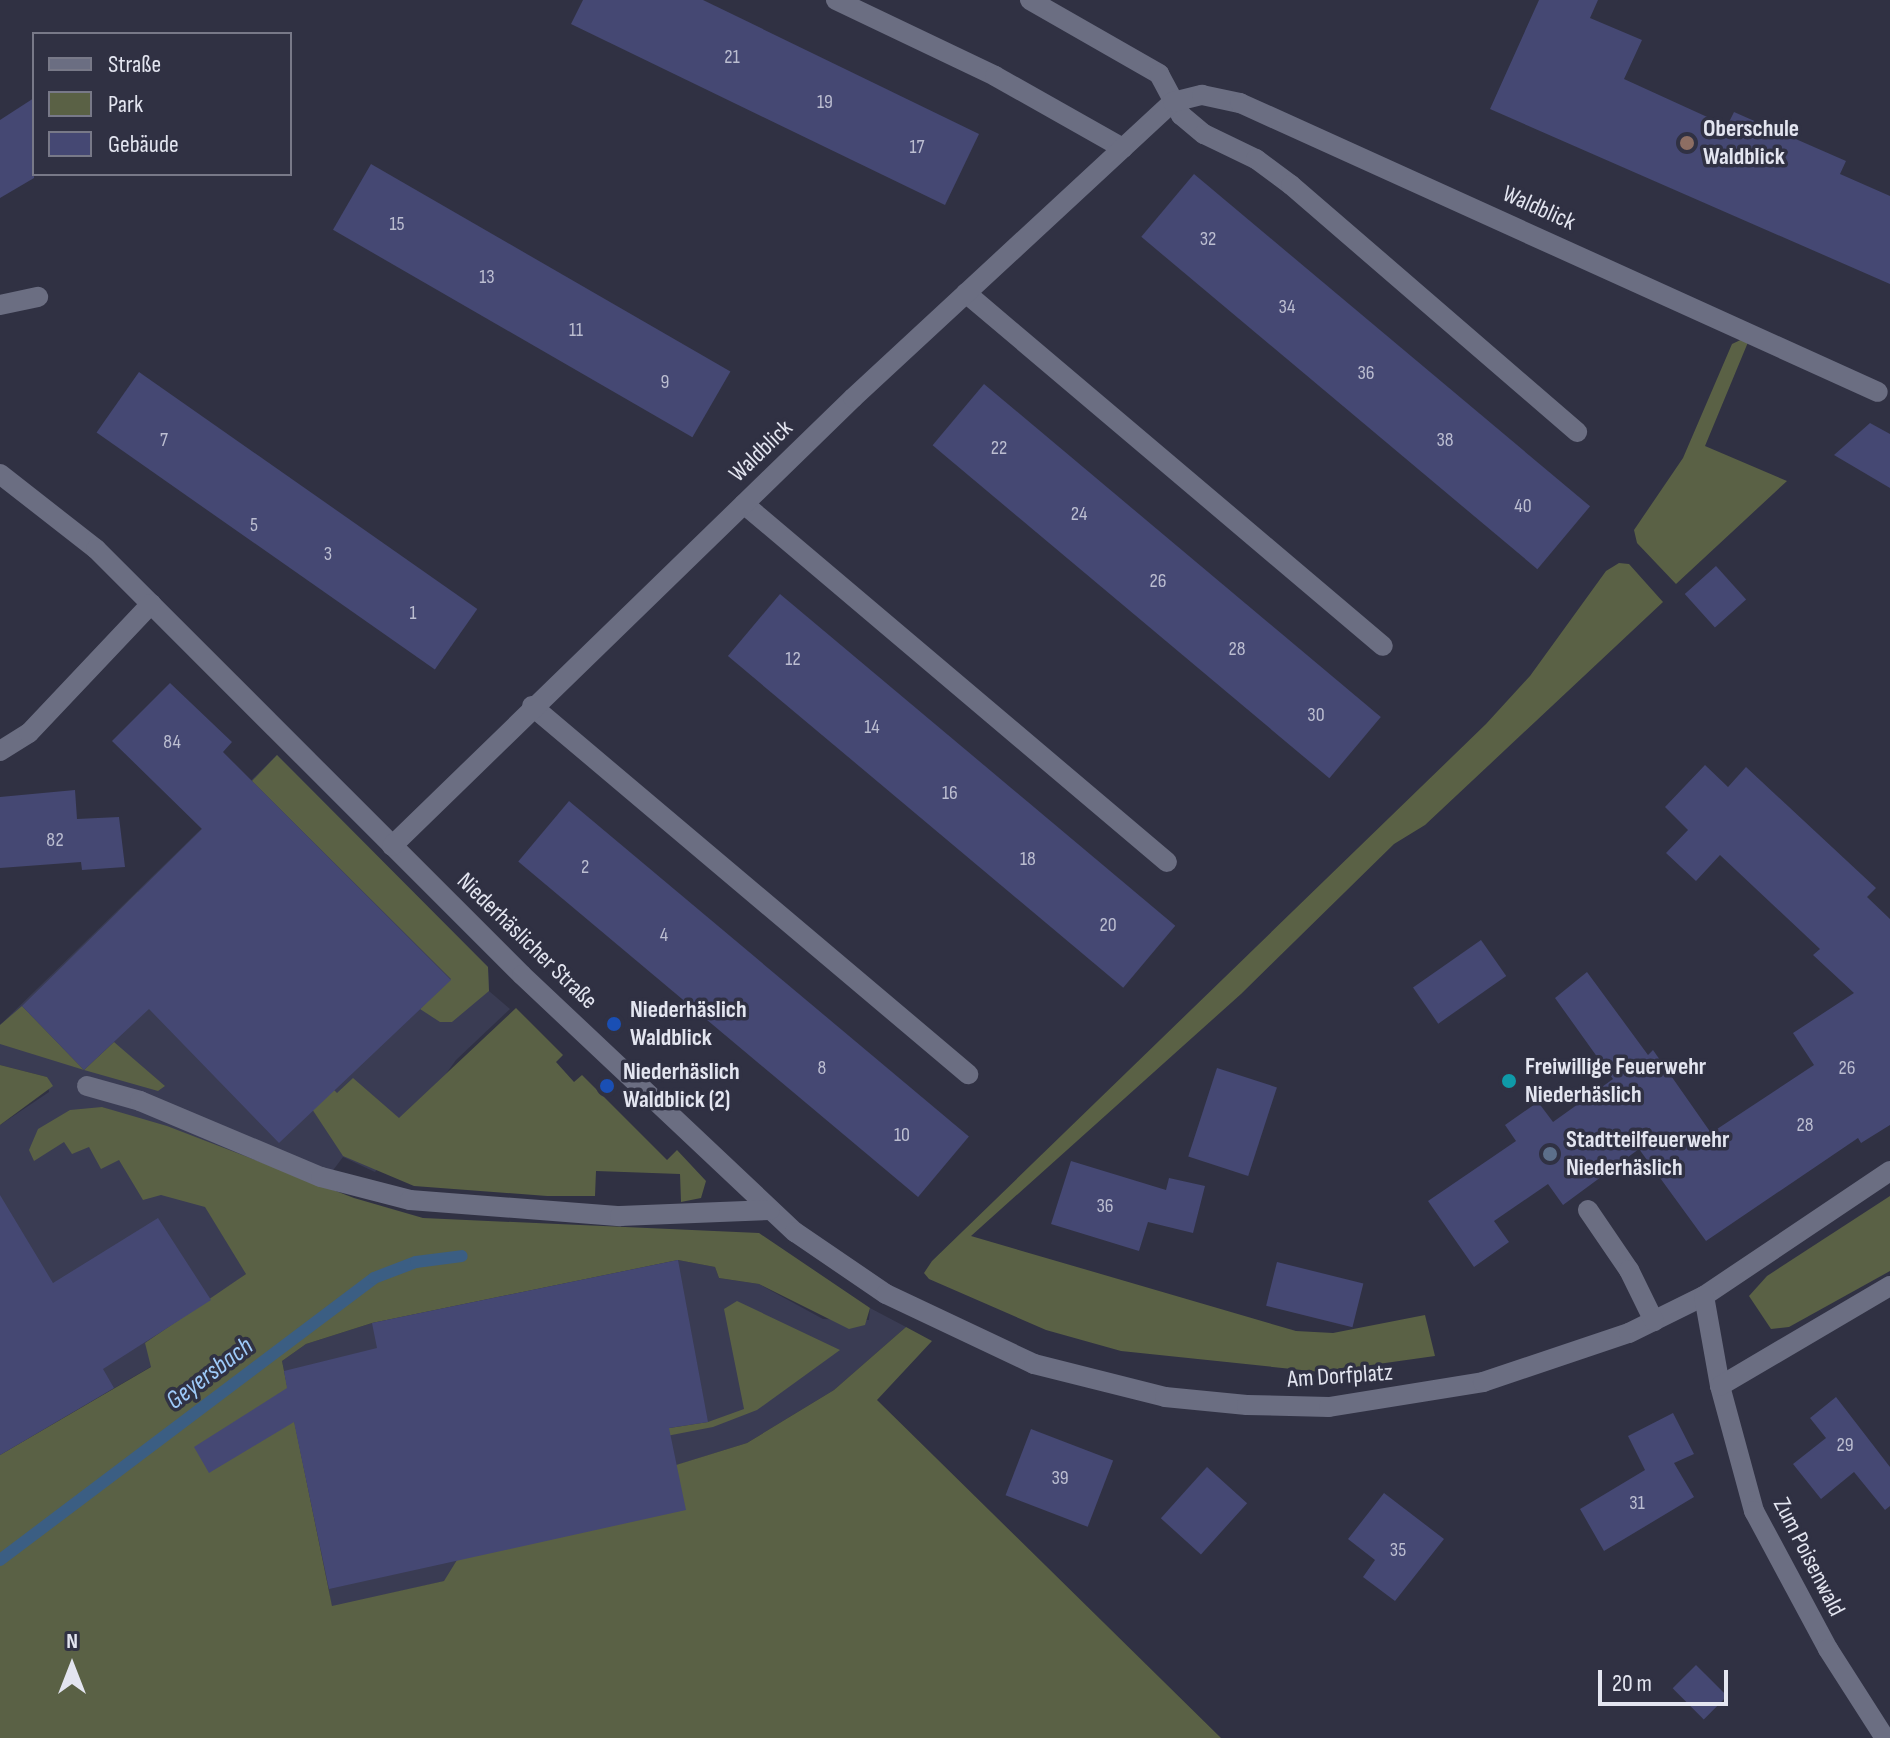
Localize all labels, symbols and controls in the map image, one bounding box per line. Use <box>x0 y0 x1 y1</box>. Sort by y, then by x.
legend <box>32 32 292 176</box>
house number: 21 <box>724 45 740 69</box>
text: Straße <box>108 50 161 79</box>
text: Park <box>108 90 143 119</box>
house number: 19 <box>817 90 833 114</box>
place label: Oberschule Waldblick <box>1703 115 1799 171</box>
text: Gebäude <box>108 130 179 159</box>
marker: Oberschule Waldblick <box>1678 134 1696 152</box>
house number: 17 <box>910 135 924 159</box>
street label: Waldblick <box>1498 179 1580 237</box>
house number: 15 <box>389 212 405 236</box>
house number: 32 <box>1200 227 1216 251</box>
house number: 13 <box>479 265 495 289</box>
house number: 34 <box>1279 295 1295 319</box>
house number: 11 <box>569 318 583 342</box>
house number: 36 <box>1357 361 1375 385</box>
house number: 9 <box>661 370 669 394</box>
street label: Waldblick <box>723 414 799 488</box>
house number: 7 <box>160 428 168 452</box>
house number: 38 <box>1436 428 1454 452</box>
house number: 22 <box>991 436 1007 460</box>
house number: 40 <box>1514 494 1532 518</box>
house number: 24 <box>1071 502 1087 526</box>
house number: 5 <box>250 513 258 537</box>
house number: 3 <box>324 542 332 566</box>
house number: 26 <box>1150 569 1166 593</box>
house number: 1 <box>410 601 416 625</box>
house number: 28 <box>1229 637 1245 661</box>
house number: 12 <box>785 647 801 671</box>
house number: 30 <box>1307 703 1325 727</box>
house number: 14 <box>864 715 880 739</box>
house number: 84 <box>163 730 181 754</box>
house number: 16 <box>942 781 958 805</box>
house number: 82 <box>46 828 64 852</box>
house number: 18 <box>1020 847 1036 871</box>
house number: 2 <box>581 855 589 879</box>
street label: Niederhäslicher Straße <box>451 867 603 1015</box>
house number: 20 <box>1099 913 1117 937</box>
house number: 4 <box>660 923 668 947</box>
place label: Niederhäslich Waldblick <box>630 996 747 1052</box>
marker: Niederhäslich Waldblick <box>605 1015 623 1033</box>
place label: Freiwillige Feuerwehr Niederhäslich <box>1525 1053 1706 1109</box>
house number: 8 <box>818 1056 826 1080</box>
house number: 26 <box>1839 1056 1855 1080</box>
place label: Niederhäslich Waldblick (2) <box>623 1058 740 1114</box>
marker: Freiwillige Feuerwehr Niederhäslich <box>1500 1072 1518 1090</box>
marker: Niederhäslich Waldblick (2) <box>598 1077 616 1095</box>
house number: 28 <box>1797 1113 1813 1137</box>
house number: 10 <box>894 1123 910 1147</box>
place label: Stadtteilfeuerwehr Niederhäslich <box>1566 1126 1729 1182</box>
marker: Stadtteilfeuerwehr Niederhäslich <box>1541 1145 1559 1163</box>
house number: 36 <box>1096 1194 1114 1218</box>
water label: Geyersbach <box>160 1331 260 1417</box>
street label: Am Dorfplatz <box>1286 1358 1394 1394</box>
house number: 29 <box>1836 1433 1854 1457</box>
house number: 39 <box>1051 1466 1069 1490</box>
house number: 31 <box>1629 1491 1645 1515</box>
street label: Zum Poisenwald <box>1767 1493 1851 1621</box>
house number: 35 <box>1390 1538 1406 1562</box>
north arrow <box>32 1626 112 1706</box>
text: N <box>66 1628 78 1655</box>
scale bar <box>1602 1654 1732 1704</box>
text: 20 m <box>1612 1669 1652 1698</box>

